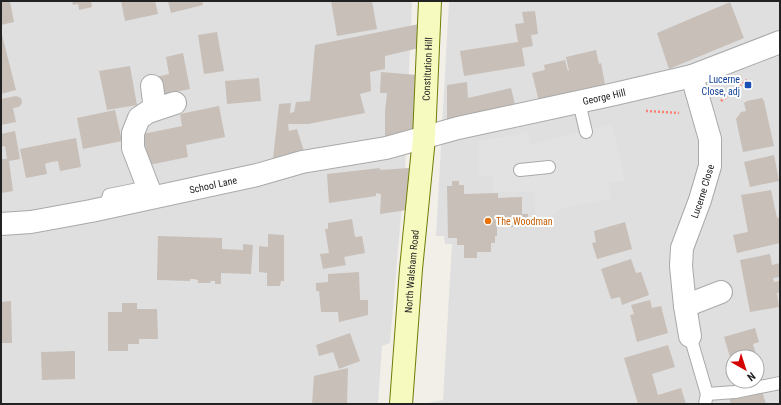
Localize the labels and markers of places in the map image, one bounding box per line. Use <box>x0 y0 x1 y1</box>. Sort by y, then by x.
place label: Lucerne Close, adj <box>702 74 740 97</box>
marker: Lucerne Close, adj <box>743 80 753 90</box>
marker: The Woodman <box>483 216 493 226</box>
place label: The Woodman <box>496 216 553 227</box>

